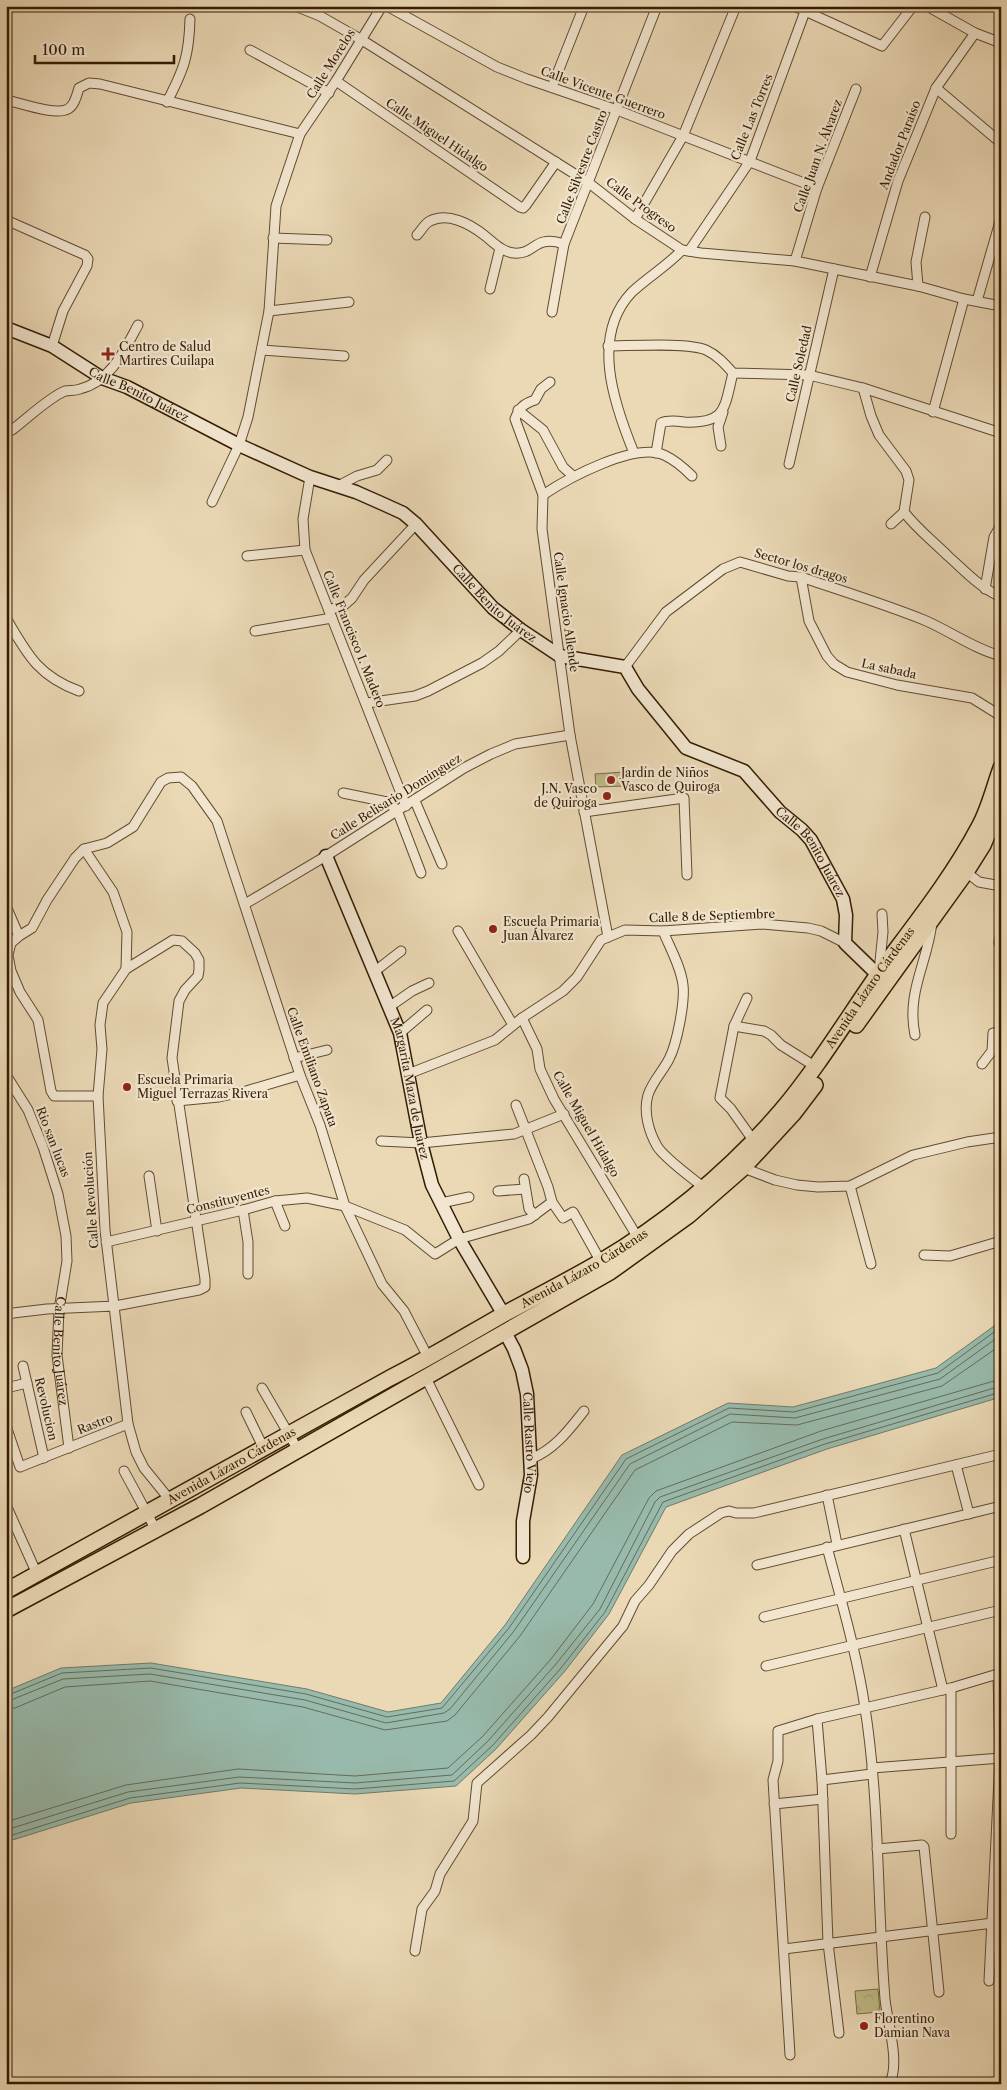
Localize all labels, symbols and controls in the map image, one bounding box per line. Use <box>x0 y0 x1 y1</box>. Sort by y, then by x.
street label: Calle Morelos <box>303 26 358 101</box>
scale bar <box>35 32 174 64</box>
text: 100 m <box>42 40 85 59</box>
street label: Calle Vicente Guerrero <box>539 63 668 122</box>
street label: Calle Las Torres <box>727 71 776 162</box>
street label: Calle Miguel Hidalgo <box>383 95 491 174</box>
street label: Calle Juan N. Álvarez <box>789 97 845 214</box>
street label: Andador Paraíso <box>875 98 923 192</box>
street label: Calle Silvestre Castro <box>553 108 610 226</box>
street label: Calle Progreso <box>603 174 679 235</box>
street label: Calle Soledad <box>782 323 815 404</box>
place label: Centro de Salud Martires Cuilapa <box>119 339 215 368</box>
marker: Centro de Salud Martires Cuilapa <box>101 347 115 361</box>
street label: Calle Benito Juárez <box>86 363 191 425</box>
street label: Sector los dragos <box>753 545 850 586</box>
street label: Calle Ignacio Allende <box>551 551 582 673</box>
street label: Calle Benito Juárez <box>449 561 540 645</box>
street label: Calle Francisco I. Madero <box>320 568 389 710</box>
street label: La sabada <box>860 655 919 682</box>
street label: Calle Belisario Domínguez <box>327 750 464 843</box>
place label: Jardín de Niños Vasco de Quiroga <box>619 765 721 794</box>
marker: Jardín de Niños Vasco de Quiroga <box>605 774 617 786</box>
place label: J.N. Vasco de Quiroga <box>534 781 598 810</box>
marker: J.N. Vasco de Quiroga <box>601 790 613 802</box>
street label: Calle Benito Juárez <box>773 803 848 899</box>
street label: Calle 8 de Septiembre <box>649 906 776 925</box>
place label: Escuela Primaria Juan Álvarez <box>501 914 600 943</box>
marker: Escuela Primaria Juan Álvarez <box>487 923 499 935</box>
street label: Avenida Lázaro Cárdenas <box>822 924 918 1052</box>
street label: Calle Emiliano Zapata <box>284 1005 341 1129</box>
street label: Margarita Maza de Juárez <box>387 1015 433 1161</box>
street label: Calle Miguel Hidalgo <box>550 1068 623 1180</box>
place label: Escuela Primaria Miguel Terrazas Rivera <box>137 1072 269 1101</box>
marker: Escuela Primaria Miguel Terrazas Rivera <box>121 1081 133 1093</box>
street label: Rio san lucas <box>33 1105 74 1179</box>
street label: Calle Revolución <box>80 1151 101 1249</box>
street label: Constituyentes <box>185 1182 271 1217</box>
street label: Avenida Lázaro Cárdenas <box>517 1225 650 1311</box>
street label: Calle Benito Juárez <box>50 1295 71 1406</box>
street label: Revolucion <box>32 1376 61 1442</box>
street label: Calle Rastro Viejo <box>520 1391 539 1495</box>
street label: Rastro <box>75 1410 115 1437</box>
street label: Avenida Lázaro Cárdenas <box>164 1424 298 1508</box>
place label: Florentino Damian Nava <box>874 2011 951 2040</box>
marker: Florentino Damian Nava <box>858 2020 870 2032</box>

